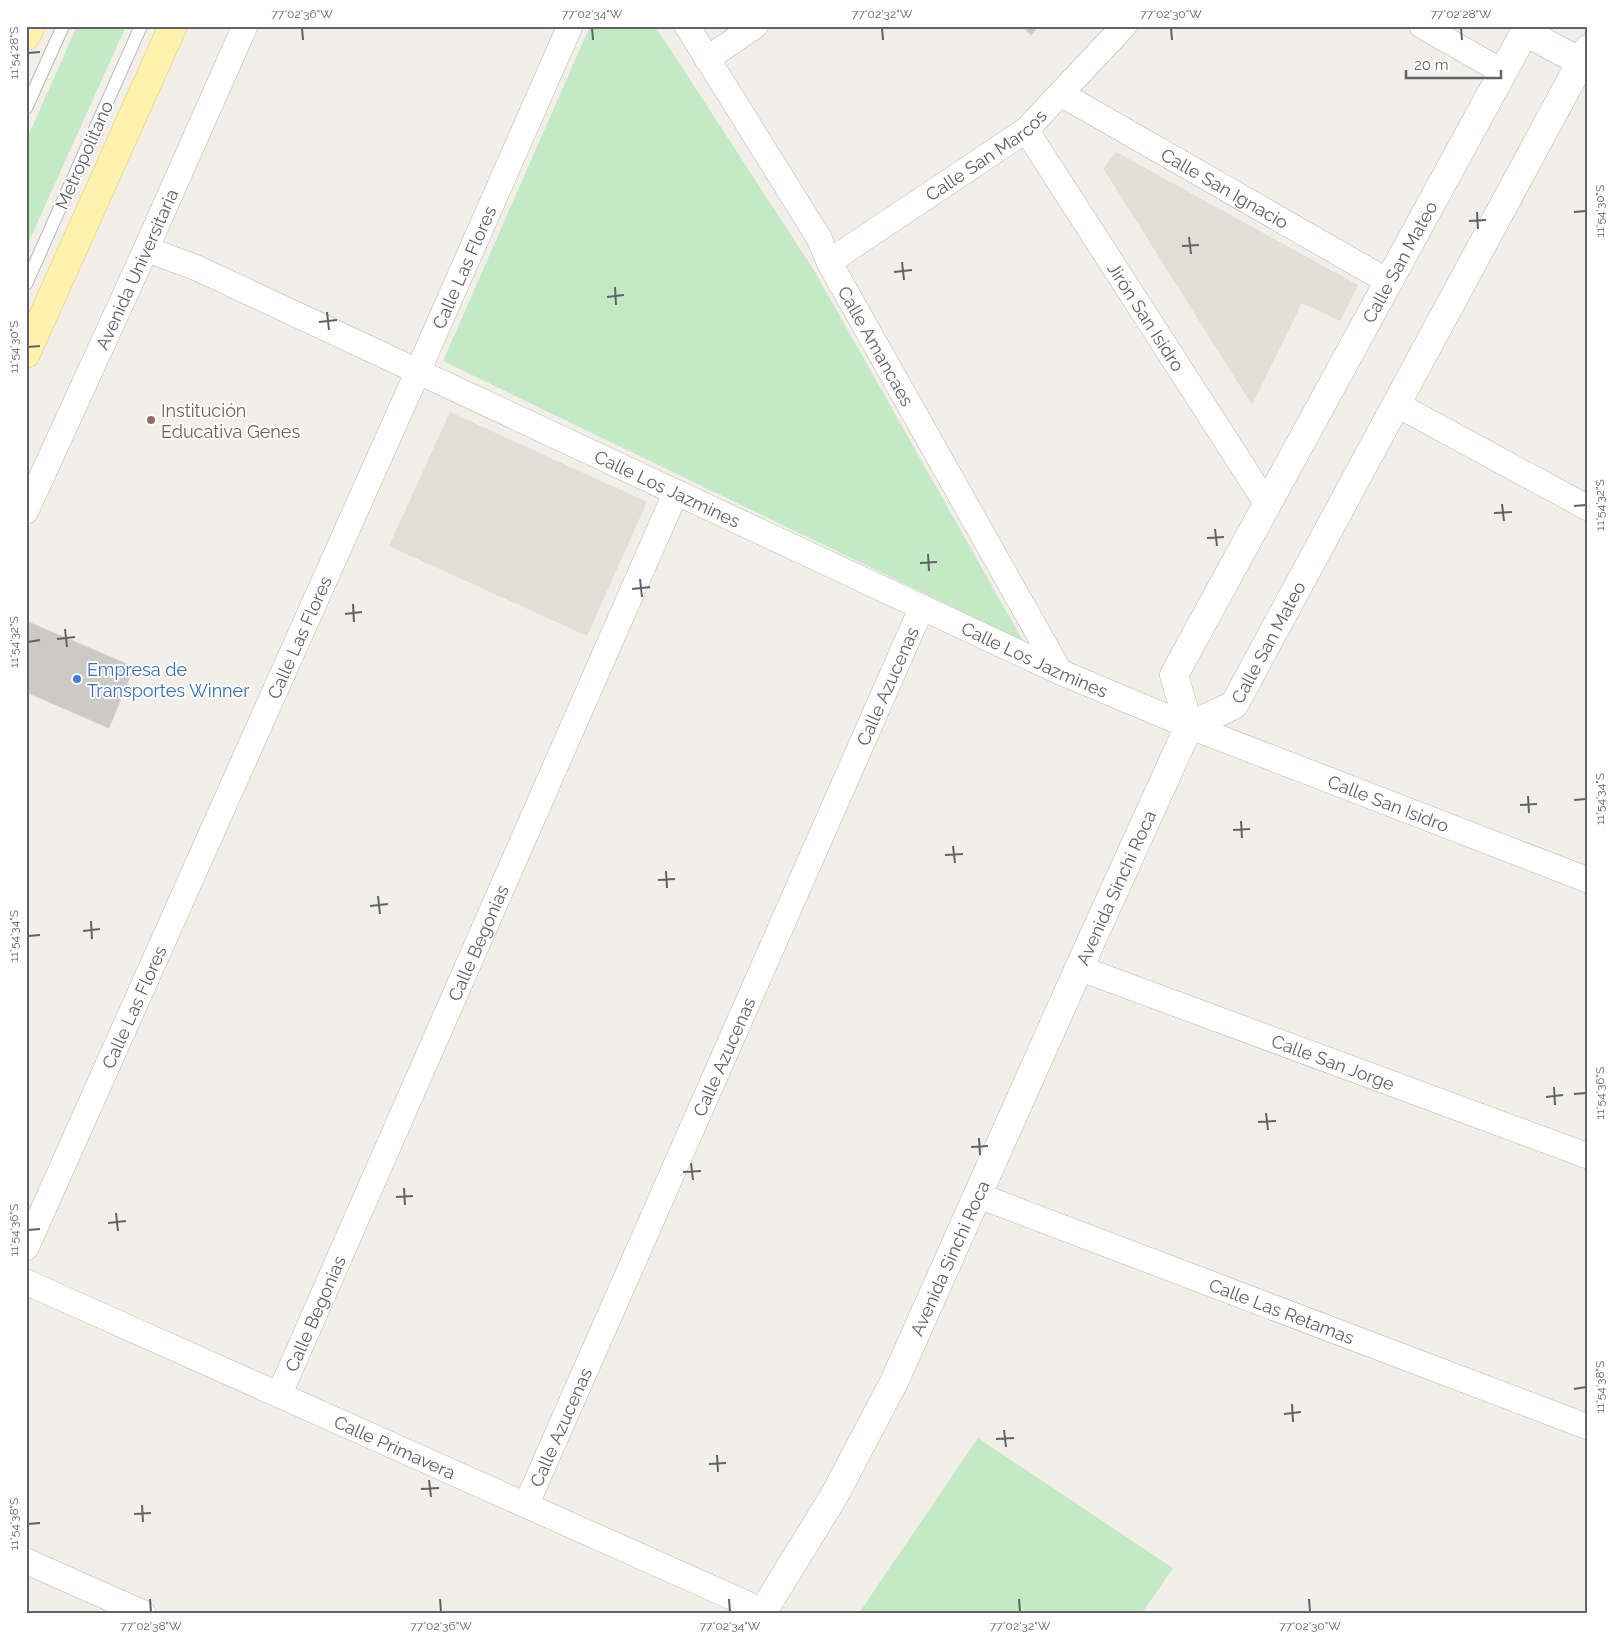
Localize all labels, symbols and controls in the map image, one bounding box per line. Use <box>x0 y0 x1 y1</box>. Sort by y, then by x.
text: 77°02'36"W <box>271 7 333 21</box>
text: 77°02'34"W <box>562 7 623 21</box>
text: 77°02'32"W <box>852 7 913 21</box>
text: 77°02'30"W <box>1140 7 1202 21</box>
text: 77°02'28"W <box>1430 7 1492 21</box>
text: 11°54'28"S <box>7 27 21 79</box>
scale bar <box>1406 48 1502 80</box>
text: 20 m <box>1414 56 1449 74</box>
street label: Metropolitano <box>51 97 117 213</box>
street label: Calle San Marcos <box>921 105 1051 205</box>
street label: Calle San Ignacio <box>1158 143 1293 233</box>
street label: Avenida Universitaria <box>91 185 182 353</box>
text: 11°54'30"S <box>1593 185 1607 237</box>
street label: Calle San Mateo <box>1358 197 1441 326</box>
street label: Calle Las Flores <box>427 202 500 332</box>
street label: Jirón San Isidro <box>1103 258 1189 375</box>
street label: Calle Amancaes <box>834 282 919 410</box>
text: 11°54'30"S <box>7 321 21 373</box>
place label: Institución Educativa Genes <box>161 400 300 442</box>
marker: Institución Educativa Genes <box>145 414 157 426</box>
street label: Calle Los Jazmines <box>591 445 744 532</box>
text: 11°54'32"S <box>1593 479 1607 531</box>
street label: Calle Las Flores <box>262 572 336 702</box>
street label: Calle San Mateo <box>1226 577 1309 707</box>
text: 11°54'32"S <box>7 616 21 668</box>
street label: Calle Los Jazmines <box>958 617 1111 701</box>
street label: Calle Azucenas <box>852 623 923 749</box>
place label: Empresa de Transportes Winner <box>87 659 250 701</box>
marker: Empresa de Transportes Winner <box>71 673 83 685</box>
street label: Calle San Isidro <box>1325 770 1452 836</box>
text: 11°54'34"S <box>1593 773 1607 825</box>
street label: Avenida Sinchi Roca <box>1071 807 1160 968</box>
street label: Calle Begonias <box>443 881 513 1004</box>
text: 11°54'34"S <box>7 910 21 962</box>
street label: Calle Las Flores <box>97 942 170 1072</box>
street label: Calle Azucenas <box>688 994 759 1119</box>
street label: Calle San Jorge <box>1269 1030 1398 1094</box>
text: 11°54'36"S <box>1593 1067 1607 1119</box>
street label: Avenida Sinchi Roca <box>906 1177 993 1339</box>
text: 11°54'36"S <box>7 1204 21 1256</box>
street label: Calle Begonias <box>280 1252 350 1375</box>
street label: Calle Las Retamas <box>1206 1274 1358 1348</box>
text: 11°54'38"S <box>1593 1361 1607 1413</box>
street label: Calle Azucenas <box>525 1364 596 1490</box>
street label: Calle Primavera <box>331 1410 459 1483</box>
text: 11°54'38"S <box>7 1498 21 1550</box>
text: 77°02'38"W <box>120 1619 182 1633</box>
text: 77°02'36"W <box>410 1619 472 1633</box>
text: 77°02'34"W <box>700 1619 761 1633</box>
text: 77°02'32"W <box>990 1619 1051 1633</box>
text: 77°02'30"W <box>1279 1619 1341 1633</box>

